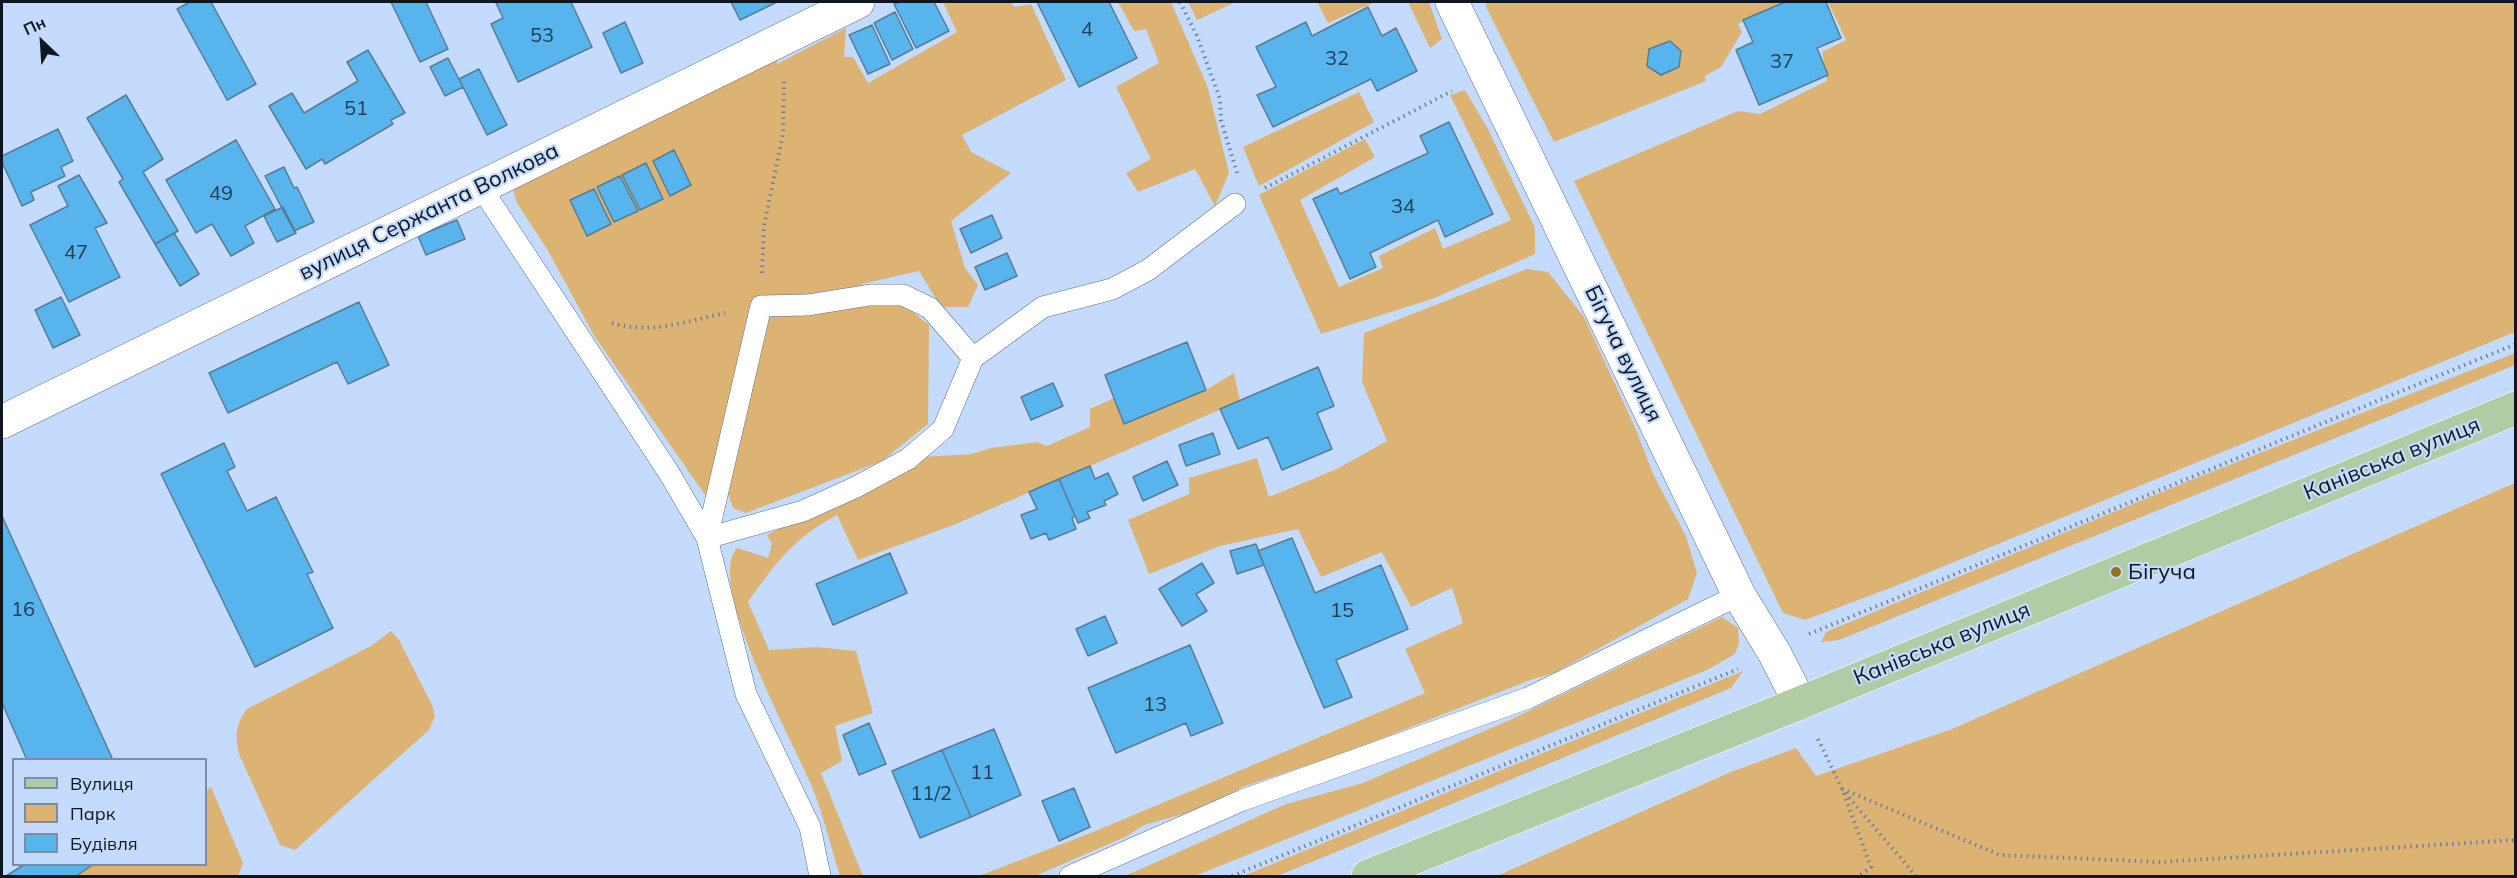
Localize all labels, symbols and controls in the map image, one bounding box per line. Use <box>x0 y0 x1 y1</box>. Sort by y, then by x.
north arrow <box>12 12 72 72</box>
text: Пн <box>20 12 49 39</box>
house number: 4 <box>1081 18 1093 42</box>
house number: 53 <box>530 24 554 48</box>
house number: 32 <box>1325 47 1349 71</box>
house number: 37 <box>1770 50 1794 74</box>
house number: 51 <box>344 97 368 121</box>
street label: вулиця Сержанта Волкова <box>295 138 563 286</box>
house number: 49 <box>209 182 233 206</box>
house number: 34 <box>1391 195 1415 219</box>
house number: 47 <box>64 241 88 265</box>
street label: Бігуча вулиця <box>1579 281 1667 427</box>
street label: Канівська вулиця <box>2300 412 2484 506</box>
place label: Бігуча <box>2128 559 2196 585</box>
marker: Бігуча <box>2109 565 2123 579</box>
street label: Канівська вулиця <box>1850 597 2034 691</box>
house number: 16 <box>11 598 35 622</box>
house number: 15 <box>1330 599 1354 623</box>
house number: 13 <box>1143 693 1167 717</box>
legend <box>12 758 207 866</box>
house number: 11 <box>970 761 994 785</box>
text: Вулиця <box>70 772 134 795</box>
house number: 11/2 <box>910 782 952 806</box>
text: Парк <box>70 802 115 825</box>
text: Будівля <box>70 832 138 855</box>

